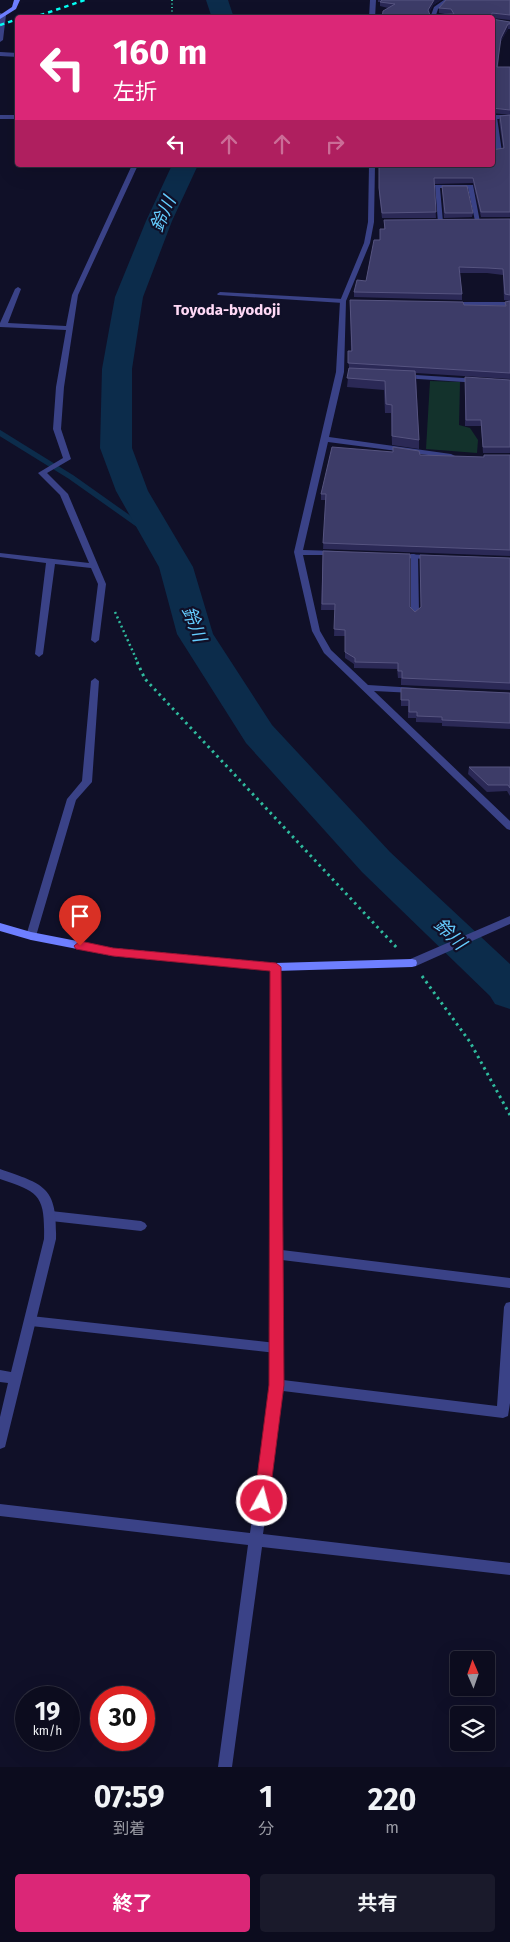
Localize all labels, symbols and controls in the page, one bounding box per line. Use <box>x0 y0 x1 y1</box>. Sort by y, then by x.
text: 160 m <box>113 31 207 73</box>
icon: left <box>30 35 95 100</box>
text: 左折 <box>113 78 157 105</box>
icon: left <box>162 130 190 158</box>
icon: ahead <box>215 130 243 158</box>
icon: ahead <box>268 130 296 158</box>
icon: right <box>321 130 349 158</box>
water label: 鈴川 <box>146 191 181 235</box>
district label: Toyoda-byodoji <box>174 301 281 319</box>
water label: 鈴川 <box>177 603 211 647</box>
pin <box>59 895 101 946</box>
icon: arrive <box>66 902 94 930</box>
water label: 鈴川 <box>429 914 472 956</box>
position arrow <box>235 1474 287 1526</box>
north arrow <box>450 1651 495 1696</box>
map controls <box>450 1651 495 1751</box>
speed limit sign: 30 <box>90 1686 155 1751</box>
text: 19 <box>35 1697 60 1727</box>
button: layers <box>450 1706 495 1751</box>
text: km/h <box>33 1724 62 1738</box>
text: 07:59 <box>94 1779 165 1815</box>
text: 1 <box>259 1779 273 1815</box>
text: 220 <box>368 1782 416 1818</box>
text: m <box>385 1818 399 1837</box>
text: 到着 <box>113 1819 145 1838</box>
text: 分 <box>258 1819 274 1838</box>
button: 終了 <box>15 1874 250 1932</box>
button: 共有 <box>260 1874 495 1932</box>

